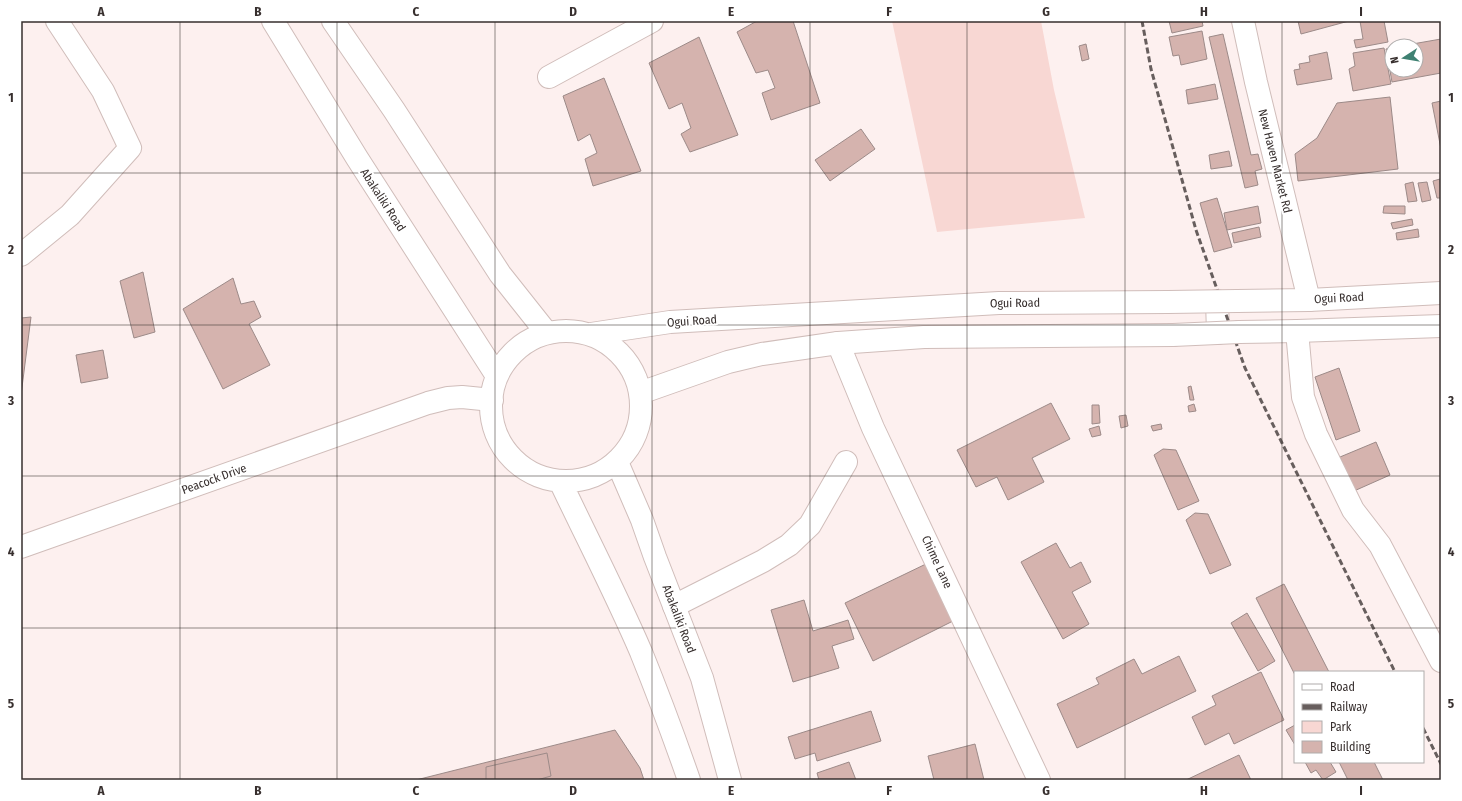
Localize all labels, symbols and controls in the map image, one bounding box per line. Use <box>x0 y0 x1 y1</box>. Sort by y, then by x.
text: A <box>96 4 105 19</box>
text: B <box>254 4 262 19</box>
text: C <box>413 4 420 19</box>
text: D <box>569 4 577 19</box>
text: E <box>728 4 734 19</box>
text: F <box>886 4 892 19</box>
text: G <box>1042 4 1050 19</box>
text: H <box>1200 4 1208 19</box>
text: I <box>1359 4 1363 19</box>
north arrow <box>1384 38 1424 78</box>
text: N <box>1388 55 1402 65</box>
text: 1 <box>8 90 14 105</box>
text: 1 <box>1448 90 1454 105</box>
street label: New Haven Market Rd <box>1255 108 1295 214</box>
street label: Abakaliki Road <box>357 166 409 234</box>
text: 2 <box>7 242 14 257</box>
text: 2 <box>1447 242 1454 257</box>
street label: Ogui Road <box>1314 290 1364 306</box>
street label: Ogui Road <box>990 296 1040 310</box>
street label: Ogui Road <box>667 312 717 330</box>
text: 3 <box>7 393 14 408</box>
text: 3 <box>1447 393 1454 408</box>
street label: Peacock Drive <box>180 461 248 497</box>
street label: Chime Lane <box>919 533 955 591</box>
text: 4 <box>8 544 15 559</box>
text: 4 <box>1448 544 1455 559</box>
street label: Abakaliki Road <box>660 583 698 655</box>
legend <box>1294 671 1424 763</box>
text: Road <box>1330 680 1355 694</box>
text: 5 <box>8 696 14 711</box>
text: 5 <box>1448 696 1454 711</box>
text: Railway <box>1330 700 1368 714</box>
text: Park <box>1330 720 1352 734</box>
text: Building <box>1330 740 1371 754</box>
text: A <box>96 783 105 798</box>
text: B <box>254 783 262 798</box>
text: C <box>413 783 420 798</box>
text: D <box>569 783 577 798</box>
text: E <box>728 783 734 798</box>
text: F <box>886 783 892 798</box>
text: G <box>1042 783 1050 798</box>
text: H <box>1200 783 1208 798</box>
text: I <box>1359 783 1363 798</box>

